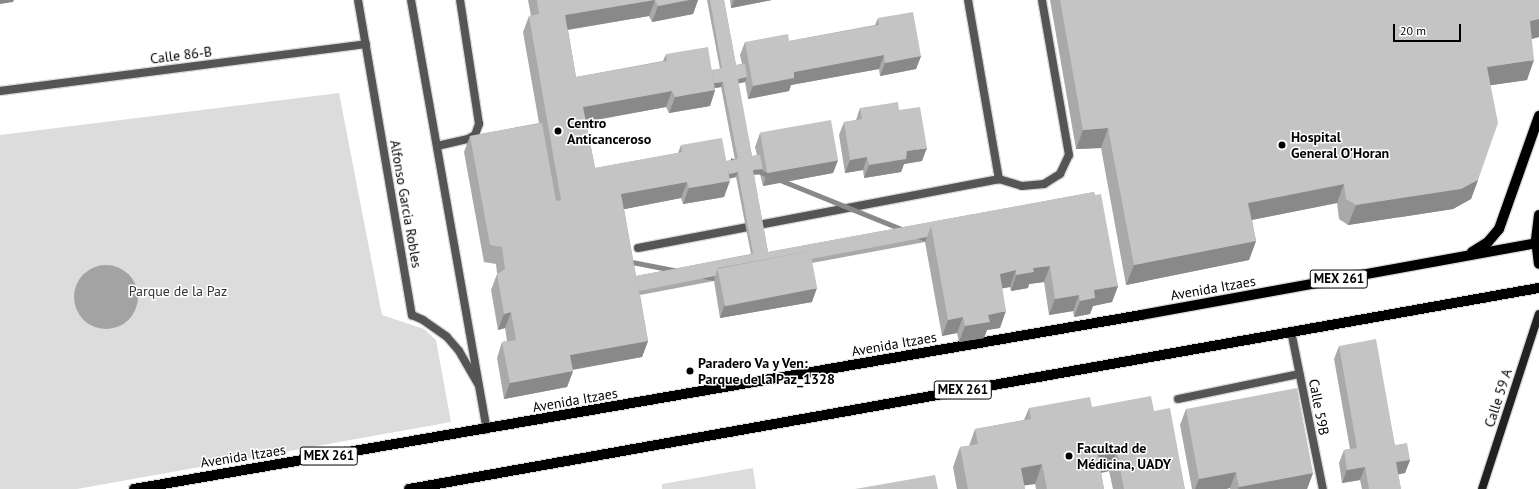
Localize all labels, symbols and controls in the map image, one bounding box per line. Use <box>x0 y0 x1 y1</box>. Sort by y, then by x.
scale bar <box>1395 16 1463 42</box>
text: 20 m <box>1400 23 1426 38</box>
street label: Calle 86-B <box>149 43 213 67</box>
place label: Centro Anticanceroso <box>567 115 651 148</box>
marker: Centro Anticanceroso <box>552 125 564 137</box>
place label: Hospital General O'Horan <box>1291 129 1389 162</box>
street label: Alfonso Garcia Robles <box>386 139 426 269</box>
marker: Hospital General O'Horan <box>1276 139 1288 151</box>
road number: MEX 261 <box>1309 268 1369 290</box>
street label: Avenida Itzaes <box>1169 272 1257 304</box>
park label: Parque de la Paz <box>129 283 227 299</box>
street label: Avenida Itzaes <box>850 328 938 360</box>
place label: Paradero Va y Ven: Parque de la Paz_1328 <box>698 355 835 388</box>
marker: Paradero Va y Ven: Parque de la Paz_1328 <box>685 366 695 376</box>
street label: Calle 59 A <box>1481 366 1515 430</box>
street label: Calle 59B <box>1305 377 1333 437</box>
road number: MEX 261 <box>933 379 993 401</box>
street label: Avenida Itzaes <box>531 384 619 416</box>
place label: Facultad de Médicina, UADY <box>1077 440 1172 472</box>
street label: Avenida Itzaes <box>199 441 287 471</box>
road number: MEX 261 <box>299 445 359 467</box>
marker: Facultad de Médicina, UADY <box>1064 451 1074 461</box>

